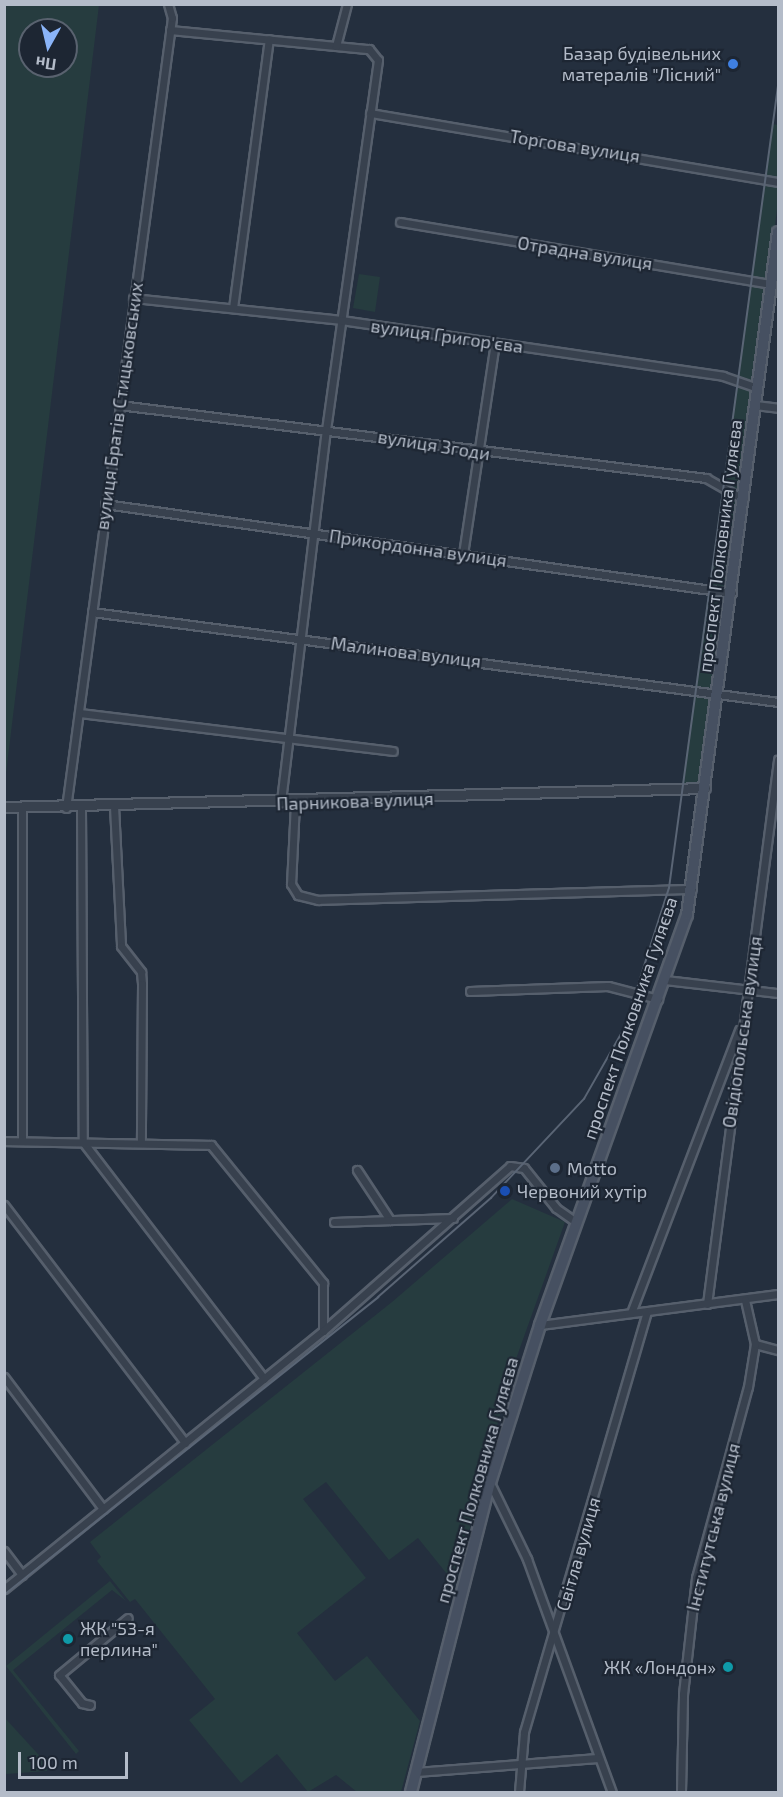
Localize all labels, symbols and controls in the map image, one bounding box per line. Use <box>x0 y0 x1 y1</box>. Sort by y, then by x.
north arrow <box>18 18 78 78</box>
place label: Базар будівельних матералів "Лісний" <box>561 43 721 86</box>
text: Пн <box>34 53 57 75</box>
marker: Базар будівельних матералів "Лісний" <box>726 57 740 71</box>
street label: Торгова вулиця <box>508 125 642 167</box>
street label: Отрадна вулиця <box>516 232 654 274</box>
street label: вулиця Братів Стицьковських <box>91 281 147 531</box>
street label: вулиця Григор'єва <box>369 315 525 357</box>
street label: проспект Полковника Гуляєва <box>694 418 746 674</box>
street label: вулиця Згоди <box>376 425 492 465</box>
street label: Прикордонна вулиця <box>328 525 508 571</box>
street label: Малинова вулиця <box>330 632 482 672</box>
street label: Парникова вулиця <box>276 787 434 815</box>
street label: проспект Полковника Гуляєва <box>578 894 682 1142</box>
street label: Овідіопольська вулиця <box>718 935 766 1129</box>
place label: Motto <box>567 1157 617 1179</box>
marker: Motto <box>548 1161 562 1175</box>
place label: Червоний хутір <box>517 1180 647 1202</box>
marker: Червоний хутір <box>498 1184 512 1198</box>
street label: проспект Полковника Гуляєва <box>431 1355 523 1605</box>
street label: Інститутська вулиця <box>682 1441 744 1613</box>
street label: Світла вулиця <box>551 1494 605 1614</box>
place label: ЖК "53-я перлина" <box>80 1618 158 1660</box>
marker: ЖК "53-я перлина" <box>61 1632 75 1646</box>
place label: ЖК «Лондон» <box>604 1656 716 1678</box>
marker: ЖК «Лондон» <box>721 1660 735 1674</box>
scale bar <box>21 1740 130 1778</box>
text: 100 m <box>29 1751 78 1773</box>

